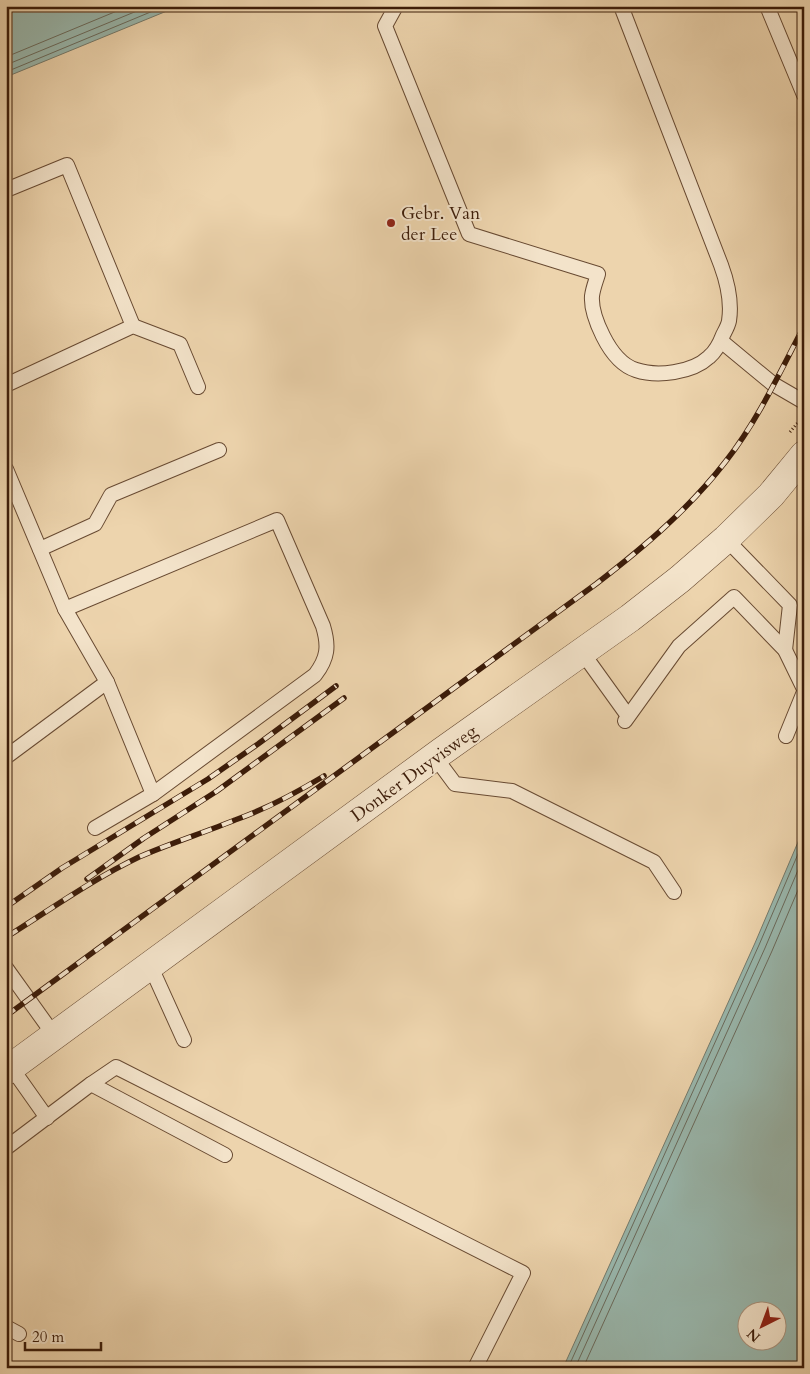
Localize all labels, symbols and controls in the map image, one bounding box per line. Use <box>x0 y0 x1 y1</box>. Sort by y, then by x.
place label: Gebr. Van der Lee <box>401 201 481 247</box>
marker: Gebr. Van der Lee <box>385 217 397 229</box>
street label: Donker Duyvisweg <box>346 718 483 828</box>
north arrow <box>738 1302 788 1352</box>
scale bar <box>25 1319 101 1351</box>
text: N <box>743 1324 765 1346</box>
text: 20 m <box>32 1327 64 1347</box>

